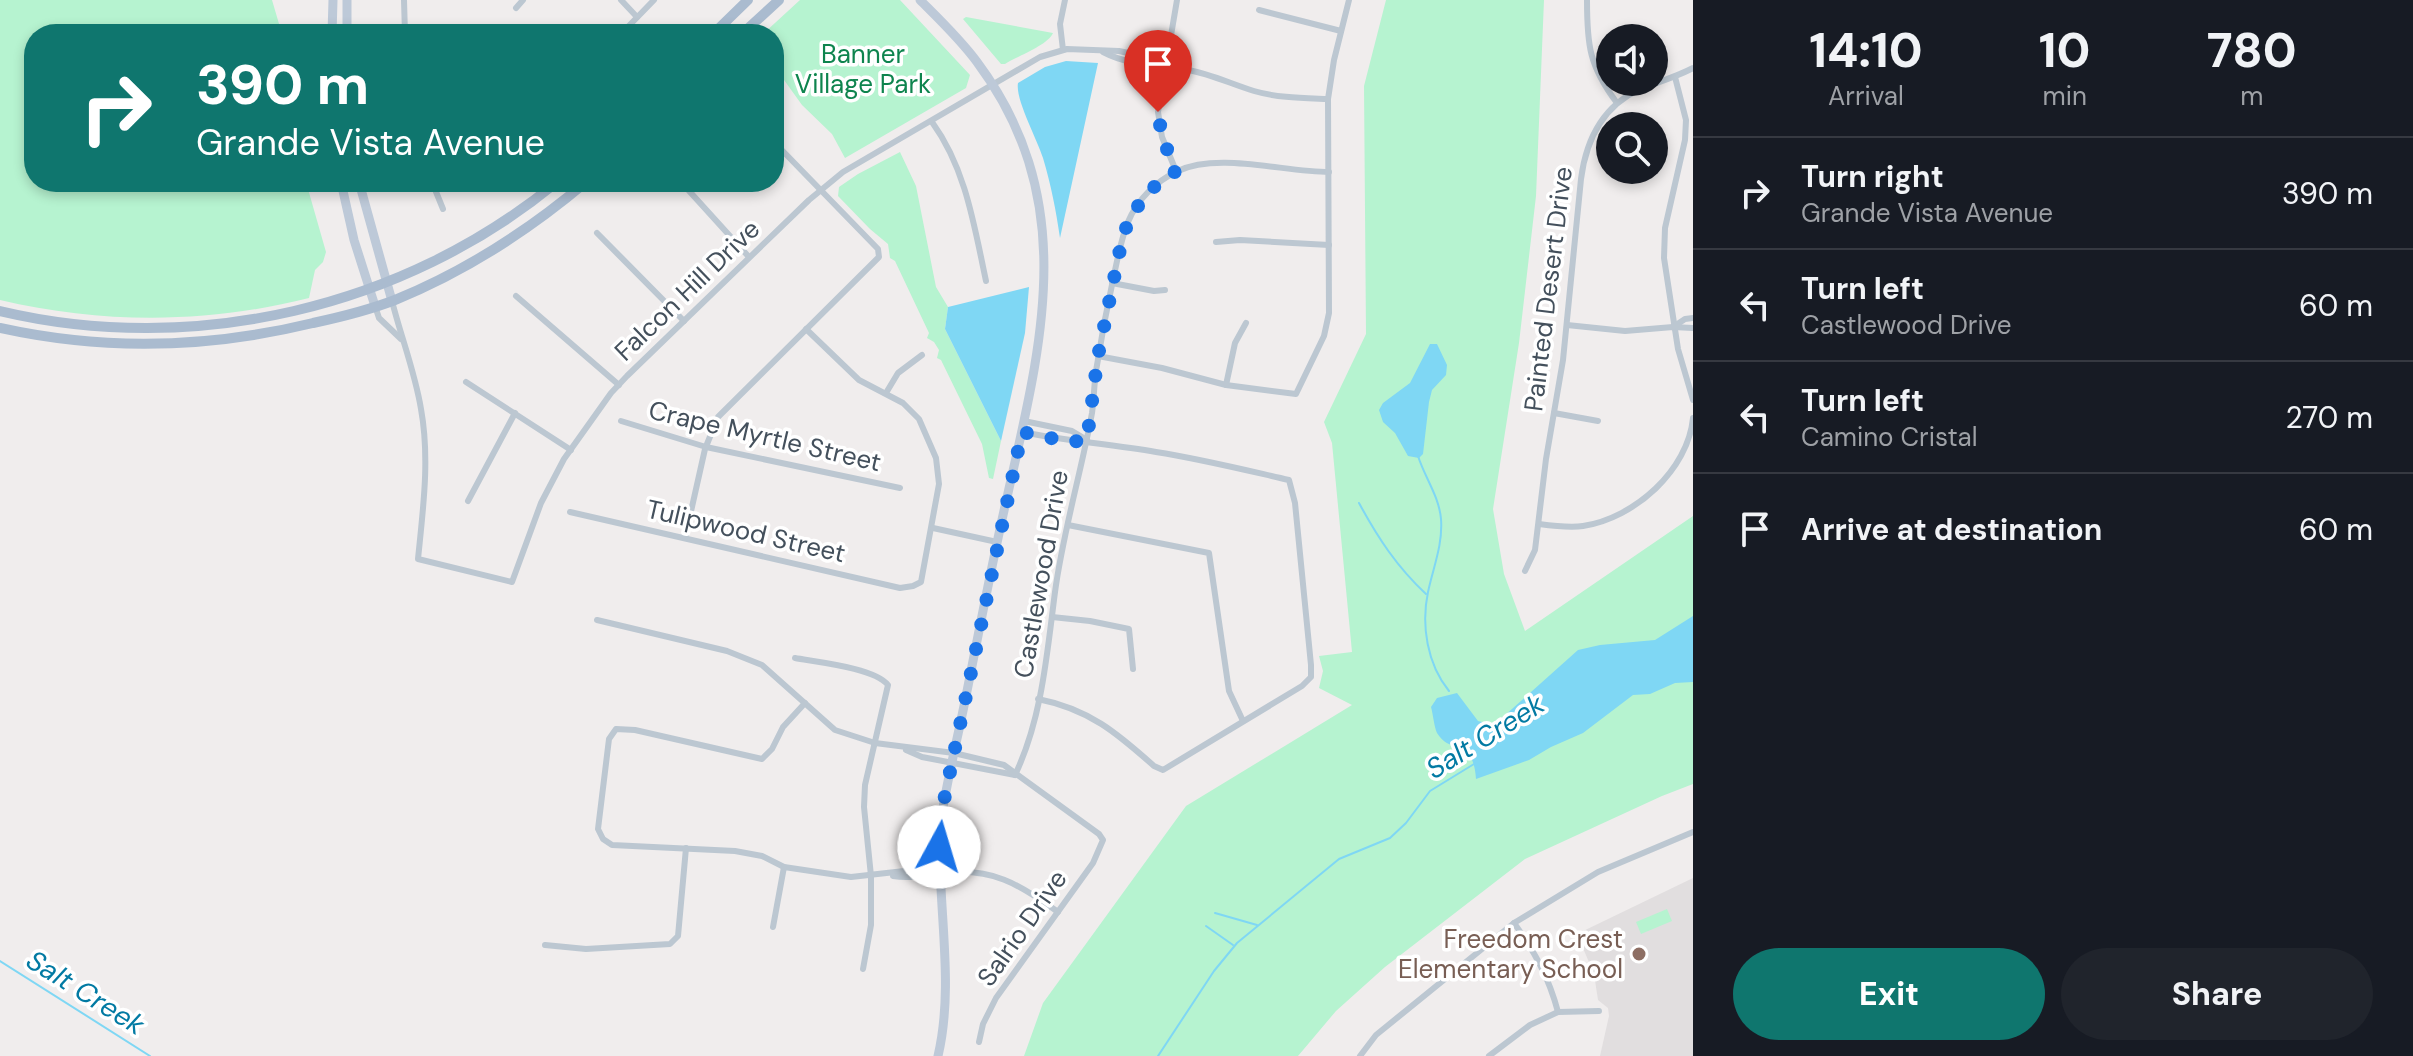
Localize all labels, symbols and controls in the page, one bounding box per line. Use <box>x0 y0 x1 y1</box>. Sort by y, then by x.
text: 14:10 <box>1809 19 1923 82</box>
text: 10 <box>2039 19 2090 82</box>
text: 780 <box>2207 19 2297 82</box>
map controls <box>1596 24 1668 184</box>
button: sound <box>1596 24 1668 96</box>
pin <box>1124 30 1192 112</box>
park label: Banner Village Park <box>795 37 931 101</box>
icon: arrive <box>1136 42 1180 86</box>
text: 390 m <box>196 48 369 121</box>
icon: right <box>64 56 168 160</box>
text: Arrival <box>1828 79 1904 113</box>
text: min <box>2042 79 2087 113</box>
text: m <box>2240 79 2263 113</box>
button: search <box>1596 112 1668 184</box>
text: Grande Vista Avenue <box>196 119 545 166</box>
text: Turn right <box>1801 157 1944 196</box>
street label: Painted Desert Drive <box>1516 165 1580 413</box>
icon: right <box>1733 171 1777 215</box>
text: 390 m <box>2282 174 2373 213</box>
text: Grande Vista Avenue <box>1801 196 2053 230</box>
street label: Falcon Hill Drive <box>607 212 767 368</box>
text: Turn left <box>1801 269 1924 308</box>
icon: left <box>1733 283 1777 327</box>
text: 60 m <box>2299 286 2373 325</box>
text: Castlewood Drive <box>1801 308 2011 342</box>
text: Turn left <box>1801 381 1924 420</box>
street label: Crape Myrtle Street <box>645 393 885 479</box>
icon: left <box>1733 395 1777 439</box>
text: 270 m <box>2285 398 2373 437</box>
text: Camino Cristal <box>1801 420 1978 454</box>
street label: Castlewood Drive <box>1006 467 1076 681</box>
street label: Tulipwood Street <box>643 492 849 570</box>
icon: arrive <box>1733 507 1777 551</box>
text: Arrive at destination <box>1801 510 2102 549</box>
text: 60 m <box>2299 510 2373 549</box>
water label: Salt Creek <box>1419 685 1552 787</box>
position arrow <box>897 805 981 889</box>
street label: Salrio Drive <box>969 863 1075 993</box>
place label: Freedom Crest Elementary School <box>1398 922 1623 986</box>
water label: Salt Creek <box>19 941 153 1044</box>
marker: Freedom Crest Elementary School <box>1630 945 1648 963</box>
button: Exit <box>1733 948 2045 1040</box>
button: Share <box>2061 948 2373 1040</box>

